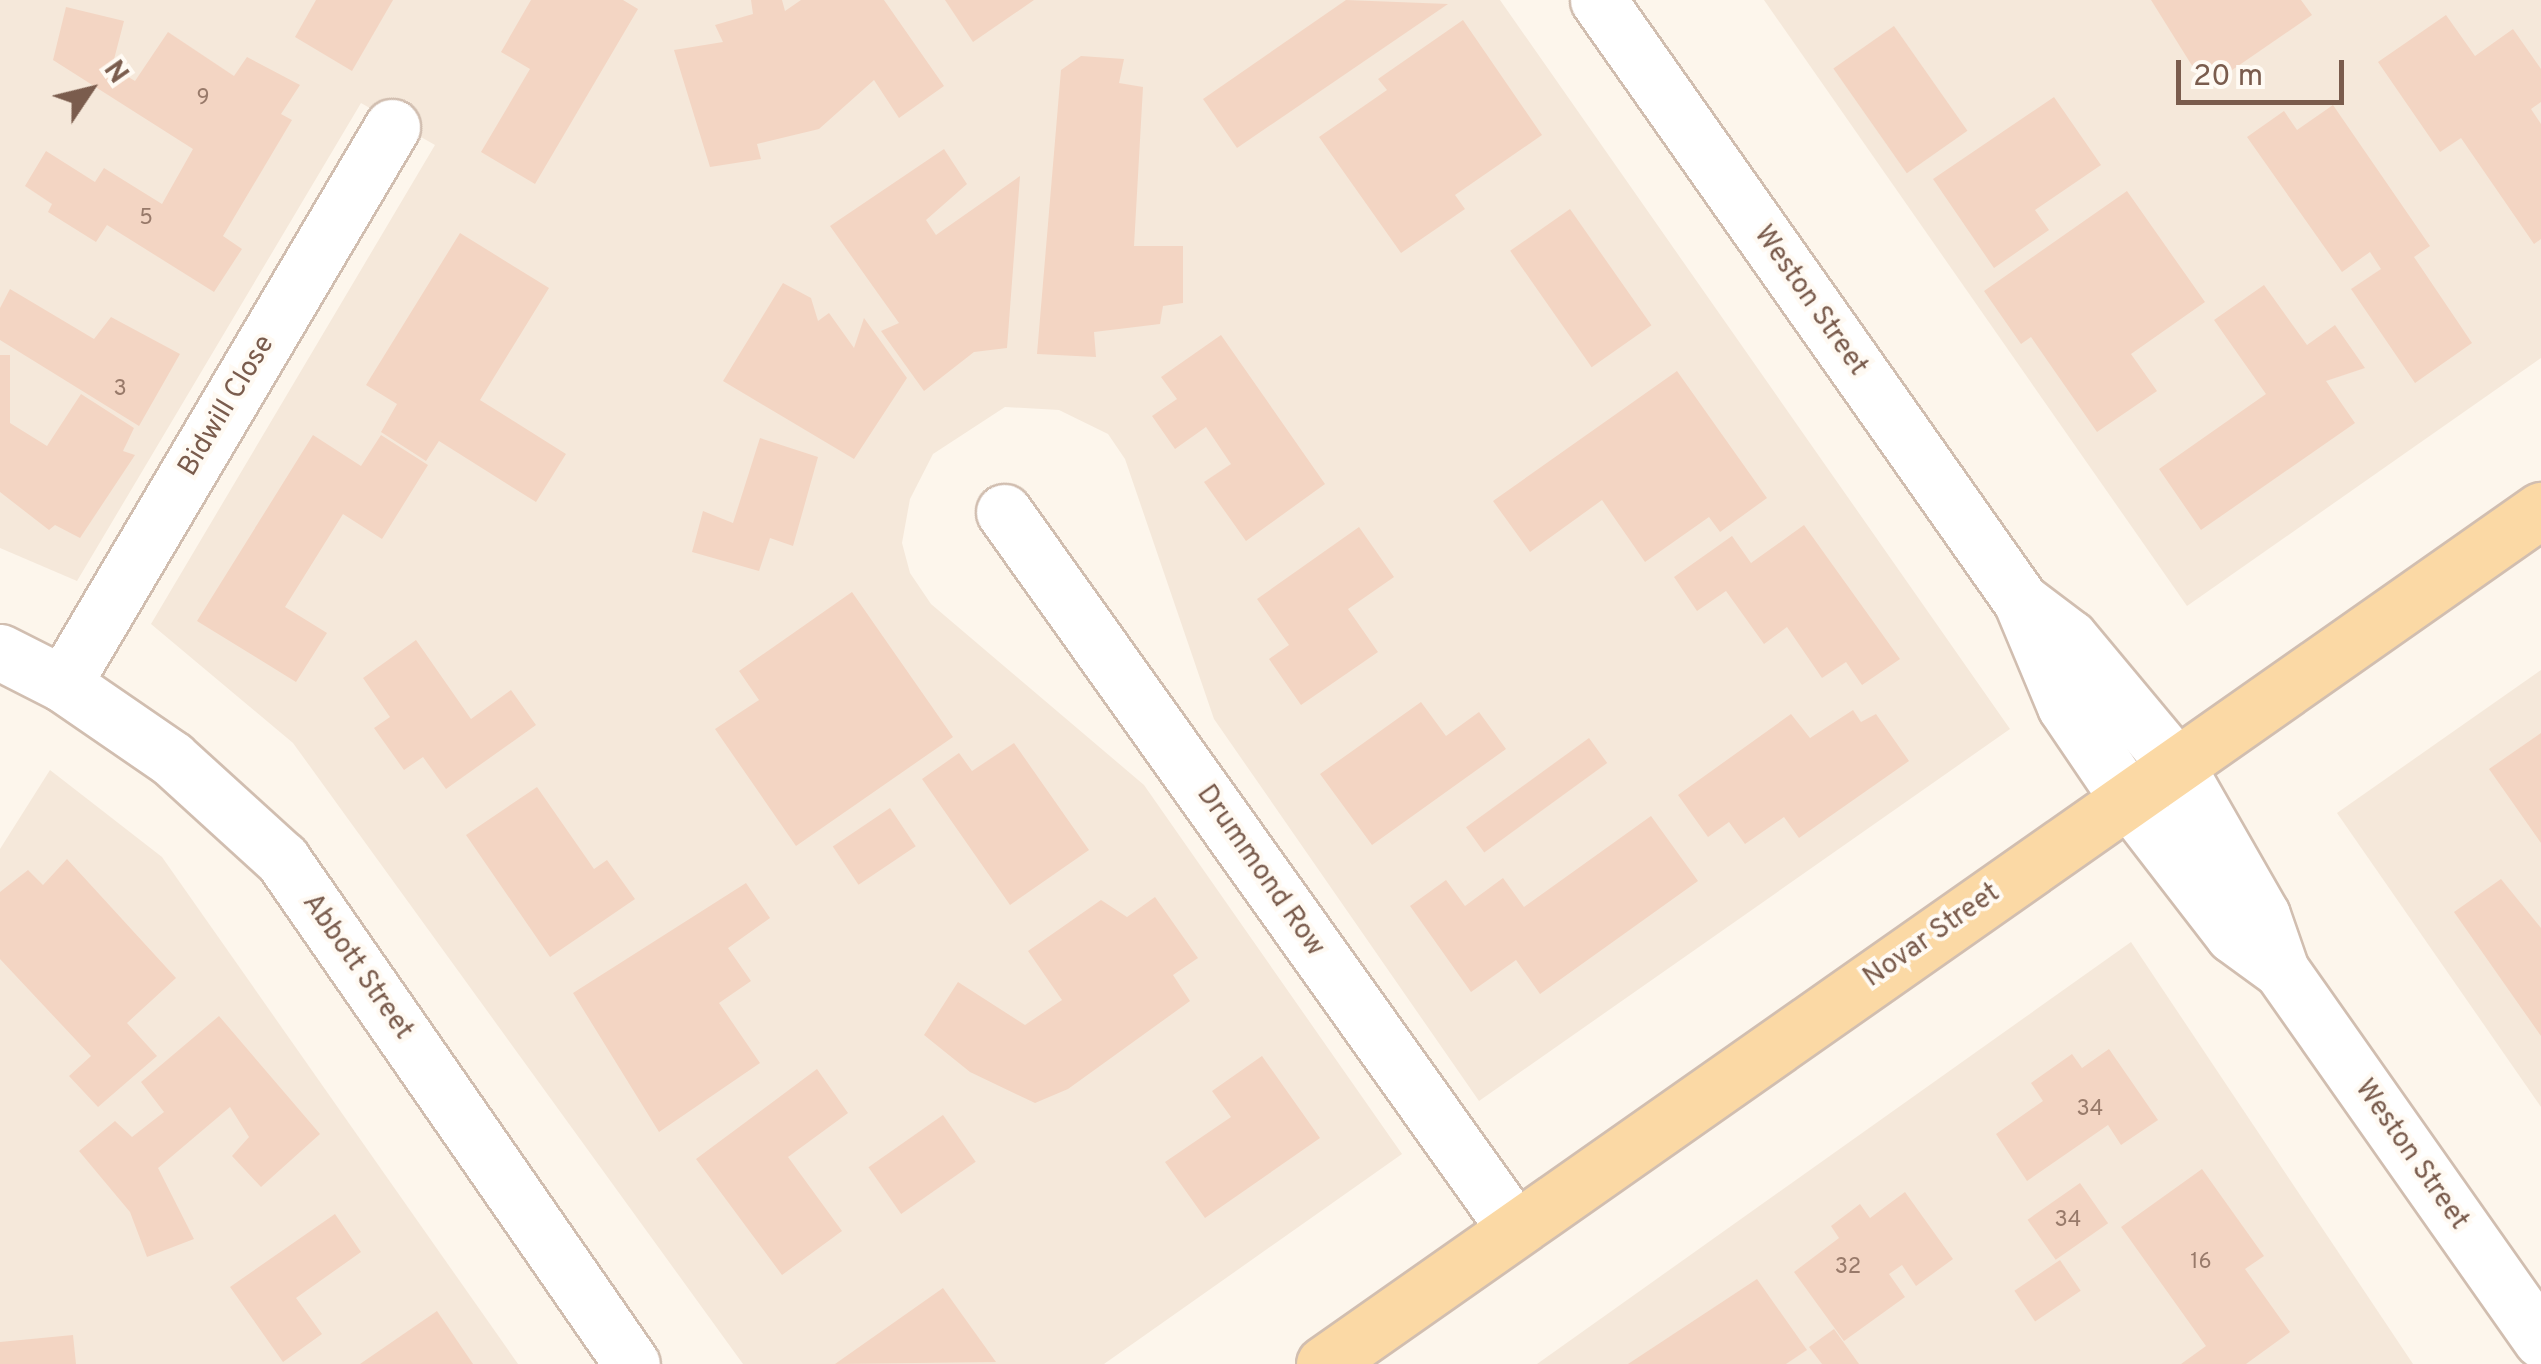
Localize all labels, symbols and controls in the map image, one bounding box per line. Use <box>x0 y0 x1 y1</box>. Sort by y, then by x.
north arrow <box>40 40 140 140</box>
scale bar <box>2181 40 2348 102</box>
text: N <box>94 54 135 91</box>
text: 20 m <box>2193 59 2263 96</box>
house number: 9 <box>196 86 210 112</box>
house number: 5 <box>139 206 153 232</box>
street label: Weston Street <box>1746 219 1874 383</box>
street label: Bidwill Close <box>172 329 282 483</box>
house number: 3 <box>113 377 127 403</box>
street label: Drummond Row <box>1189 779 1331 963</box>
street label: Novar Street <box>1857 877 2007 995</box>
street label: Abbott Street <box>294 887 420 1047</box>
street label: Weston Street <box>2347 1073 2475 1237</box>
house number: 34 <box>2077 1097 2103 1123</box>
house number: 34 <box>2055 1208 2081 1234</box>
house number: 16 <box>2190 1250 2212 1276</box>
house number: 32 <box>1835 1255 1861 1281</box>

